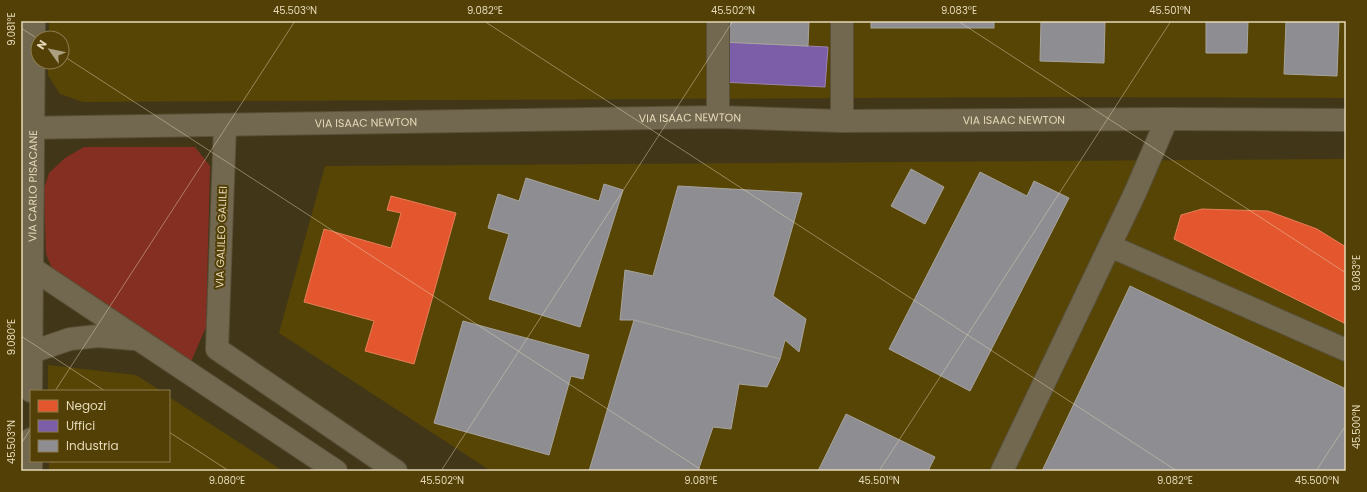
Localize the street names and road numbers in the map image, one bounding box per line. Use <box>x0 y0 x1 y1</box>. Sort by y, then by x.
street label: VIA ISAAC NEWTON <box>639 109 741 126</box>
street label: VIA ISAAC NEWTON <box>963 112 1065 128</box>
street label: VIA ISAAC NEWTON <box>315 114 417 131</box>
street label: VIA CARLO PISACANE <box>24 130 41 242</box>
street label: VIA GALILEO GALILEI <box>211 186 231 288</box>

